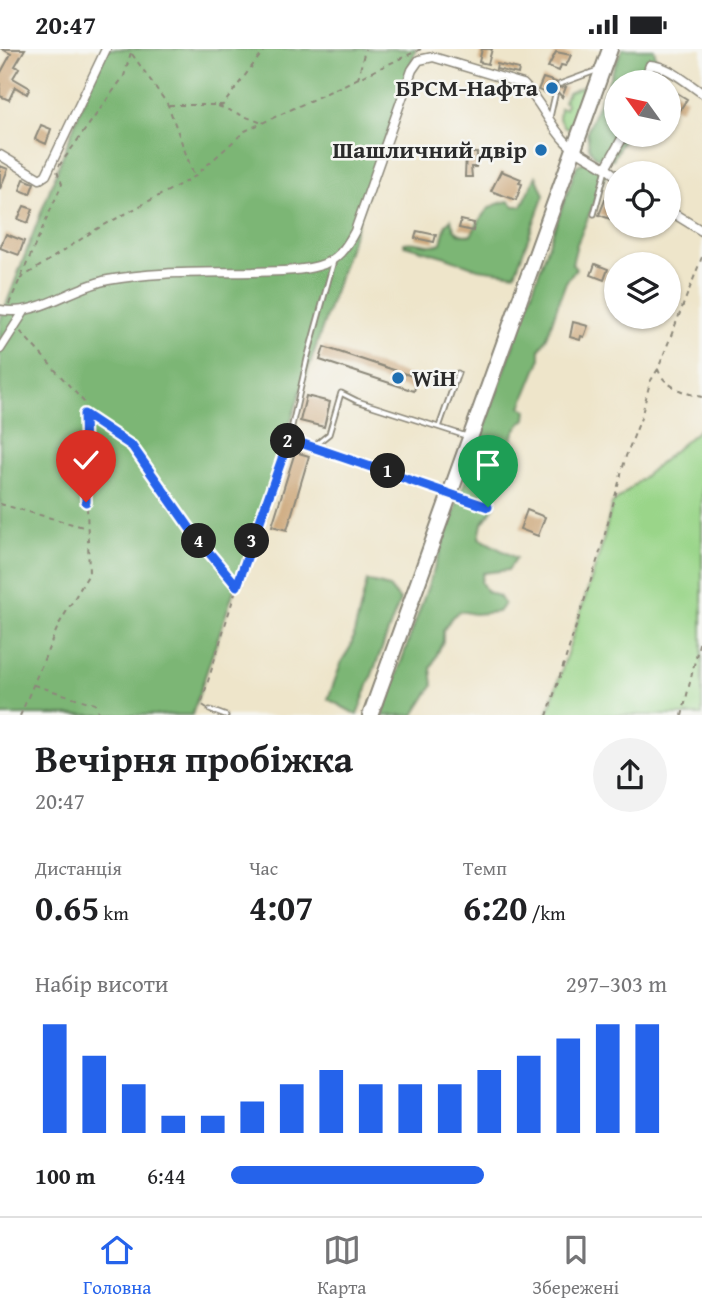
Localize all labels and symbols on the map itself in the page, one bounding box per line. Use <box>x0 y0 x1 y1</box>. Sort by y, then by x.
place label: БРСМ-Нафта <box>396 70 539 105</box>
north arrow <box>604 70 681 147</box>
marker: БРСМ-Нафта <box>544 80 560 96</box>
place label: Шашличний двір <box>332 132 527 167</box>
marker: Шашличний двір <box>533 142 549 158</box>
place label: WiH <box>412 360 456 395</box>
marker: WiH <box>390 370 406 386</box>
pin: 2 <box>270 423 306 459</box>
pin <box>56 430 116 502</box>
pin <box>458 435 518 507</box>
pin: 1 <box>370 453 406 489</box>
pin: 4 <box>182 524 216 559</box>
pin: 3 <box>234 524 270 559</box>

